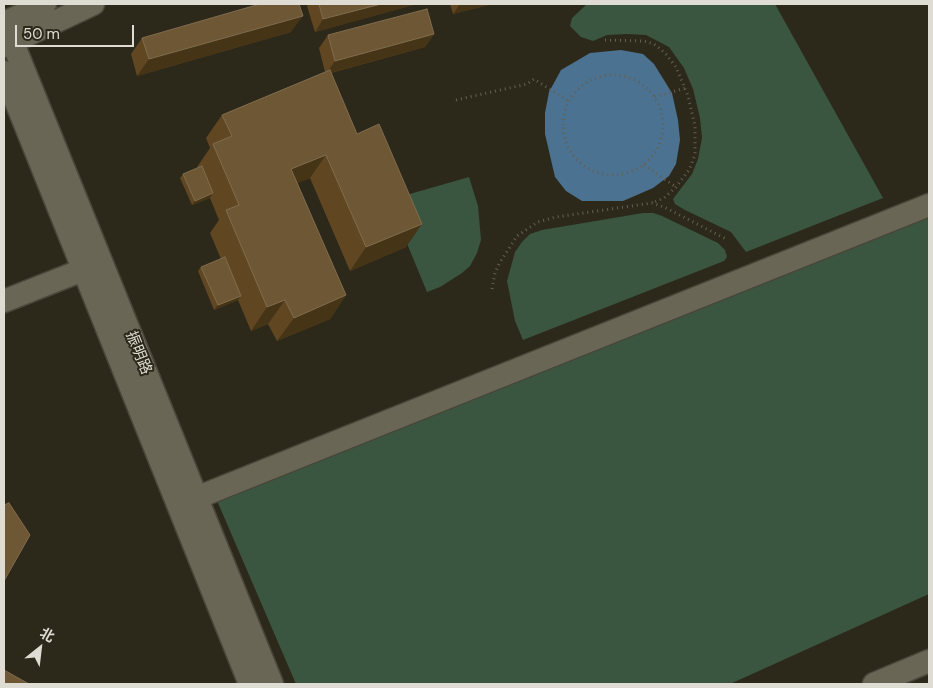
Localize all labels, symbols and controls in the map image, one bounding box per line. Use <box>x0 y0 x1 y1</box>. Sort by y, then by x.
scale bar <box>18 15 136 47</box>
text: 50 m <box>23 24 60 44</box>
street label: 振明路 <box>121 329 155 377</box>
north arrow <box>15 623 65 673</box>
text: 北 <box>37 624 58 646</box>

